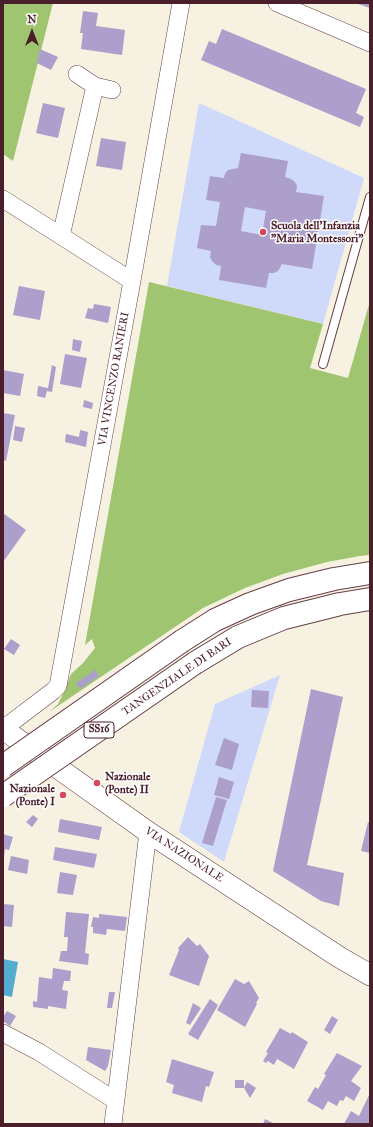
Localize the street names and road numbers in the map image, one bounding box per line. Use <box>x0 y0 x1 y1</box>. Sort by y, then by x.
street label: VIA VINCENZO RANIERI <box>96 311 132 447</box>
street label: TANGENZIALE DI BARI <box>120 635 234 719</box>
road number: SS16 <box>84 722 114 738</box>
street label: VIA NAZIONALE <box>142 825 226 885</box>

